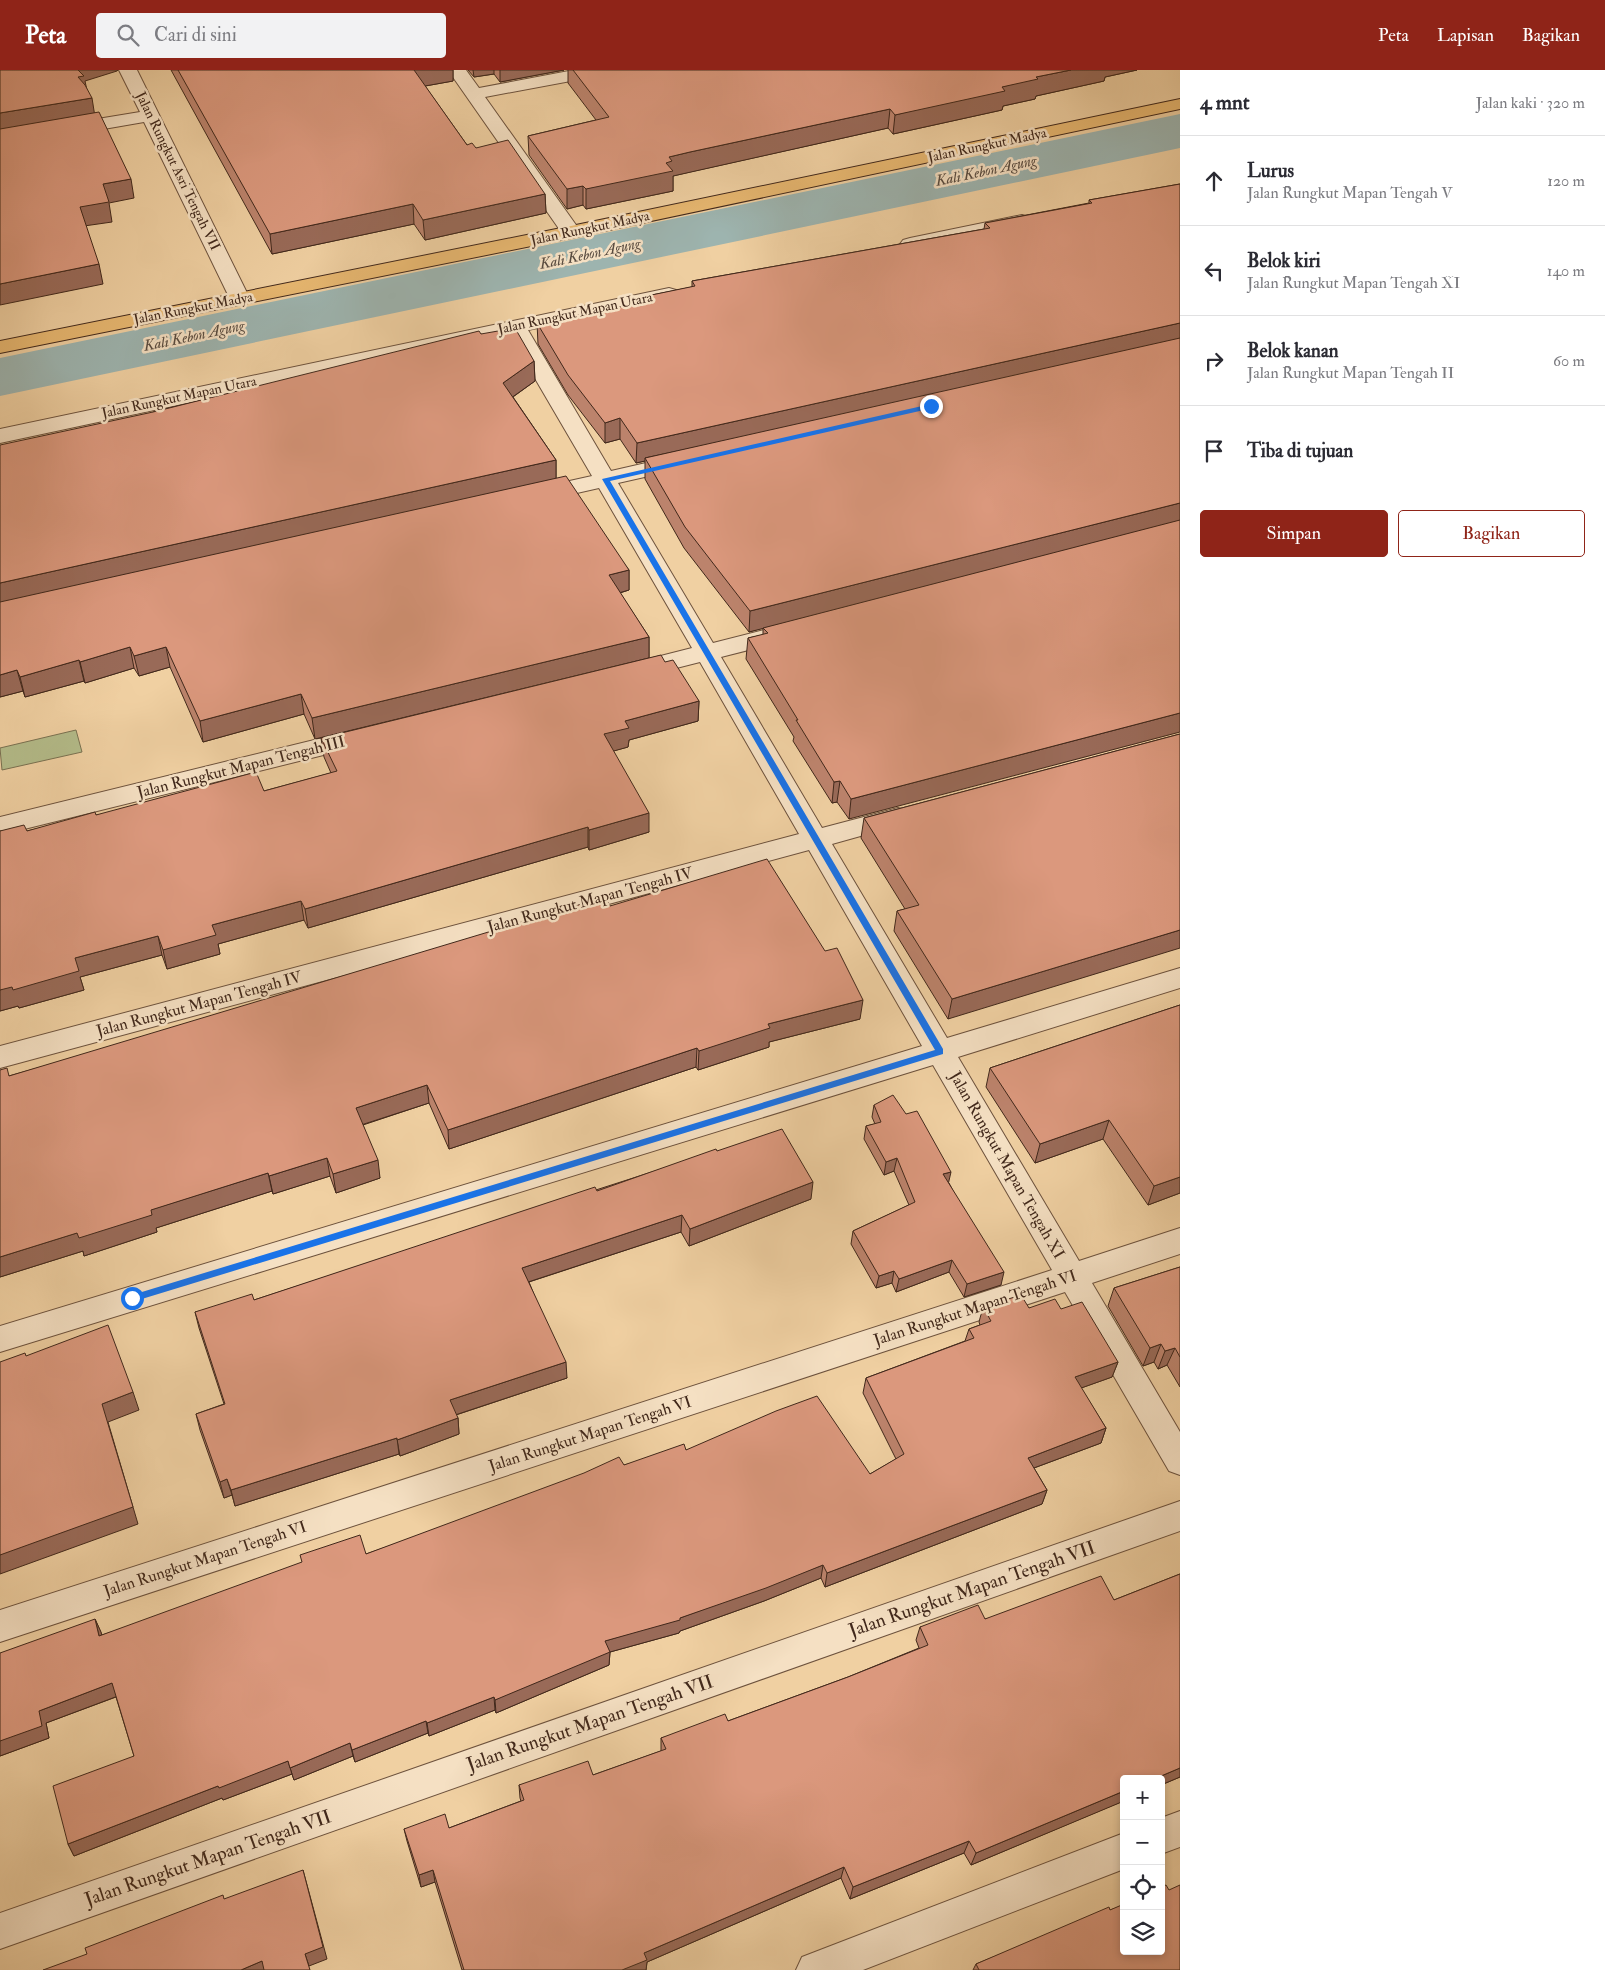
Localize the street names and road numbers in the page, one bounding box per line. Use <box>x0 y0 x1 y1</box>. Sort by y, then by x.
street label: Jalan Rungkut Asri Tengah VII <box>132 88 224 253</box>
street label: Jalan Rungkut Madya <box>925 124 1048 167</box>
street label: Jalan Rungkut Madya <box>528 207 651 250</box>
street label: Jalan Rungkut Madya <box>131 288 254 329</box>
street label: Jalan Rungkut Mapan Utara <box>495 288 655 339</box>
street label: Jalan Rungkut Mapan Utara <box>99 372 259 423</box>
street label: Jalan Rungkut Mapan Tengah III <box>134 731 347 804</box>
street label: Jalan Rungkut Mapan Tengah IV <box>484 863 696 938</box>
street label: Jalan Rungkut Mapan Tengah IV <box>93 967 305 1042</box>
street label: Jalan Rungkut Mapan Tengah XI <box>944 1067 1069 1263</box>
street label: Jalan Rungkut Mapan Tengah VI <box>870 1266 1079 1352</box>
street label: Jalan Rungkut Mapan Tengah VI <box>485 1392 694 1478</box>
street label: Jalan Rungkut Mapan Tengah VI <box>100 1517 309 1603</box>
street label: Jalan Rungkut Mapan Tengah VII <box>845 1535 1099 1644</box>
street label: Jalan Rungkut Mapan Tengah VII <box>463 1669 717 1778</box>
street label: Jalan Rungkut Mapan Tengah VII <box>81 1804 335 1913</box>

